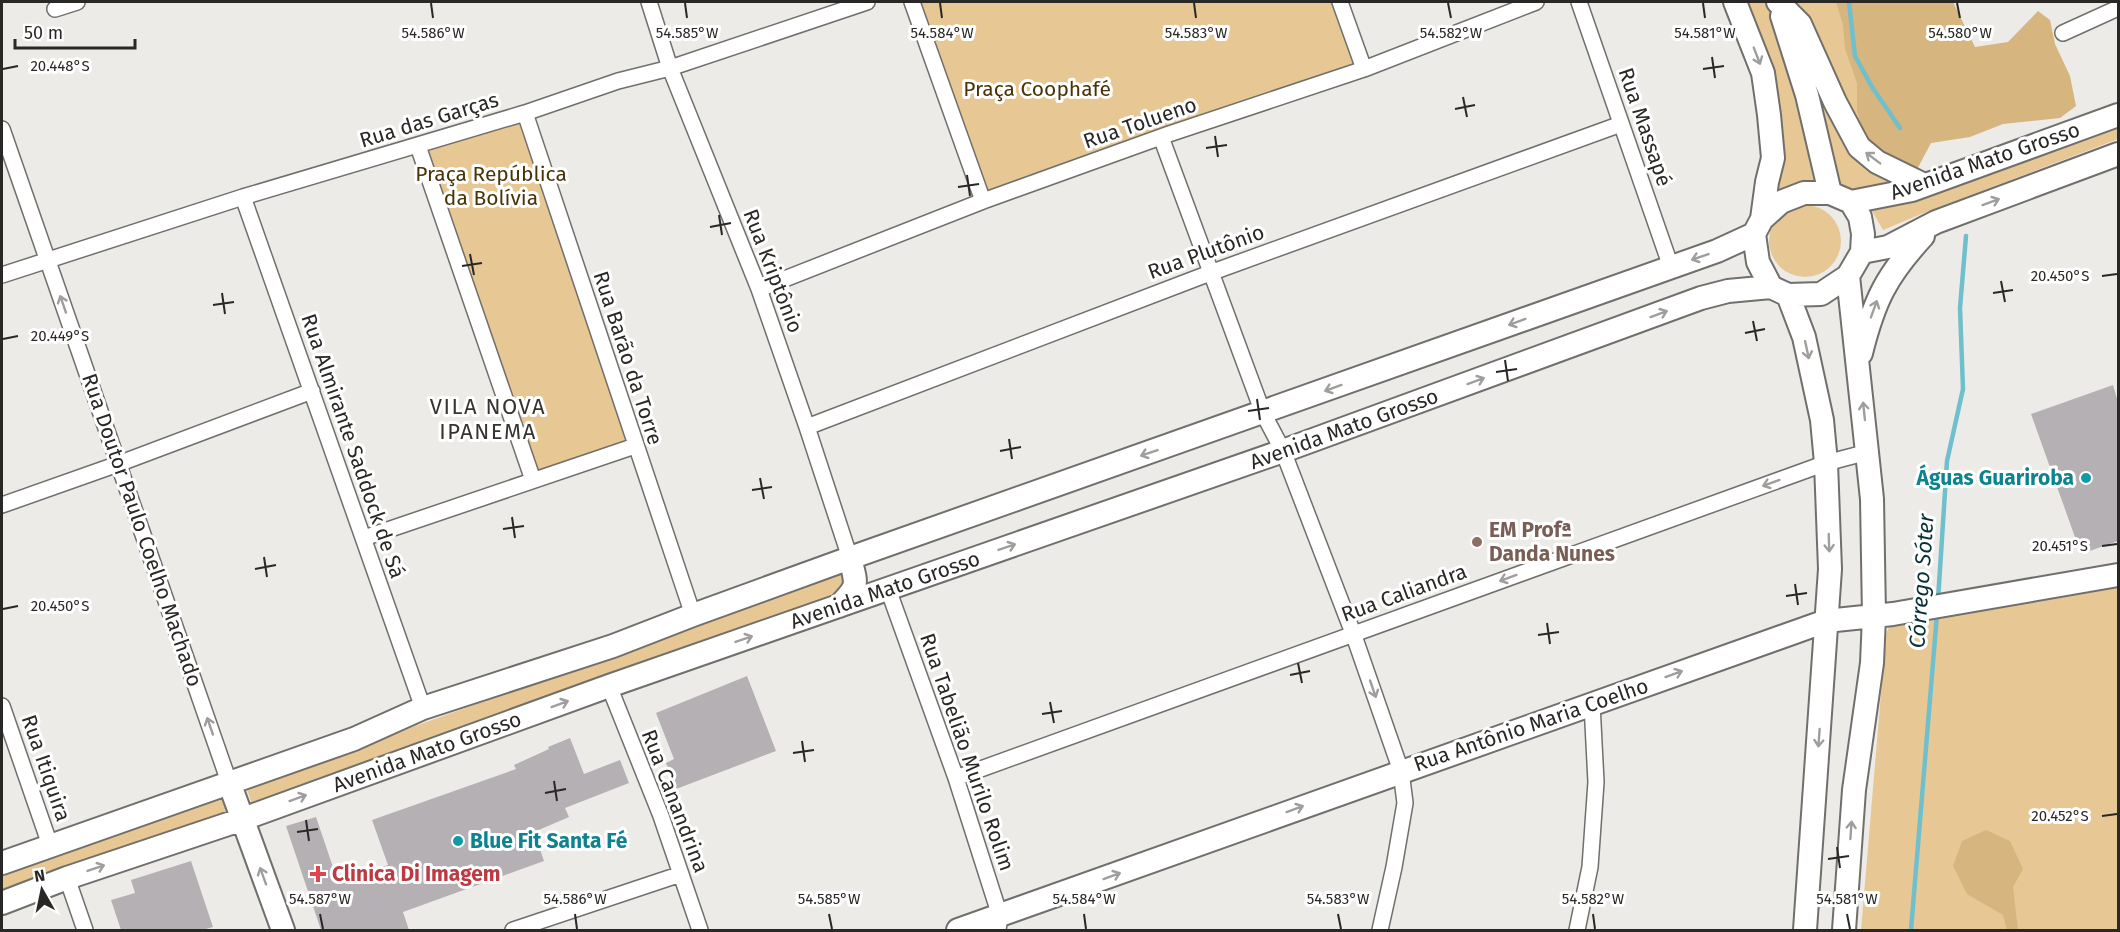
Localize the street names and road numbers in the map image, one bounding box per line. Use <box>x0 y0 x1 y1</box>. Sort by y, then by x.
street label: Rua Massapé <box>1613 64 1677 190</box>
street label: Rua das Garças <box>356 86 502 153</box>
street label: Rua Tolueno <box>1080 91 1200 155</box>
street label: Avenida Mato Grosso <box>1887 116 2083 206</box>
street label: Rua Kriptônio <box>737 205 809 337</box>
street label: Rua Plutônio <box>1144 219 1268 285</box>
street label: Rua Barão da Torre <box>588 268 668 448</box>
street label: Rua Almirante Saddock de Sá <box>295 310 411 582</box>
street label: Rua Doutor Paulo Coelho Machado <box>76 370 208 690</box>
street label: Avenida Mato Grosso <box>1246 383 1442 475</box>
street label: Avenida Mato Grosso <box>787 545 983 635</box>
street label: Rua Caliandra <box>1338 558 1470 628</box>
street label: Rua Tabelião Murilo Rolim <box>914 630 1020 874</box>
street label: Rua Antônio Maria Coelho <box>1410 673 1652 777</box>
street label: Avenida Mato Grosso <box>329 706 525 798</box>
street label: Rua Itiquira <box>16 711 76 825</box>
street label: Rua Canandrina <box>636 726 714 876</box>

